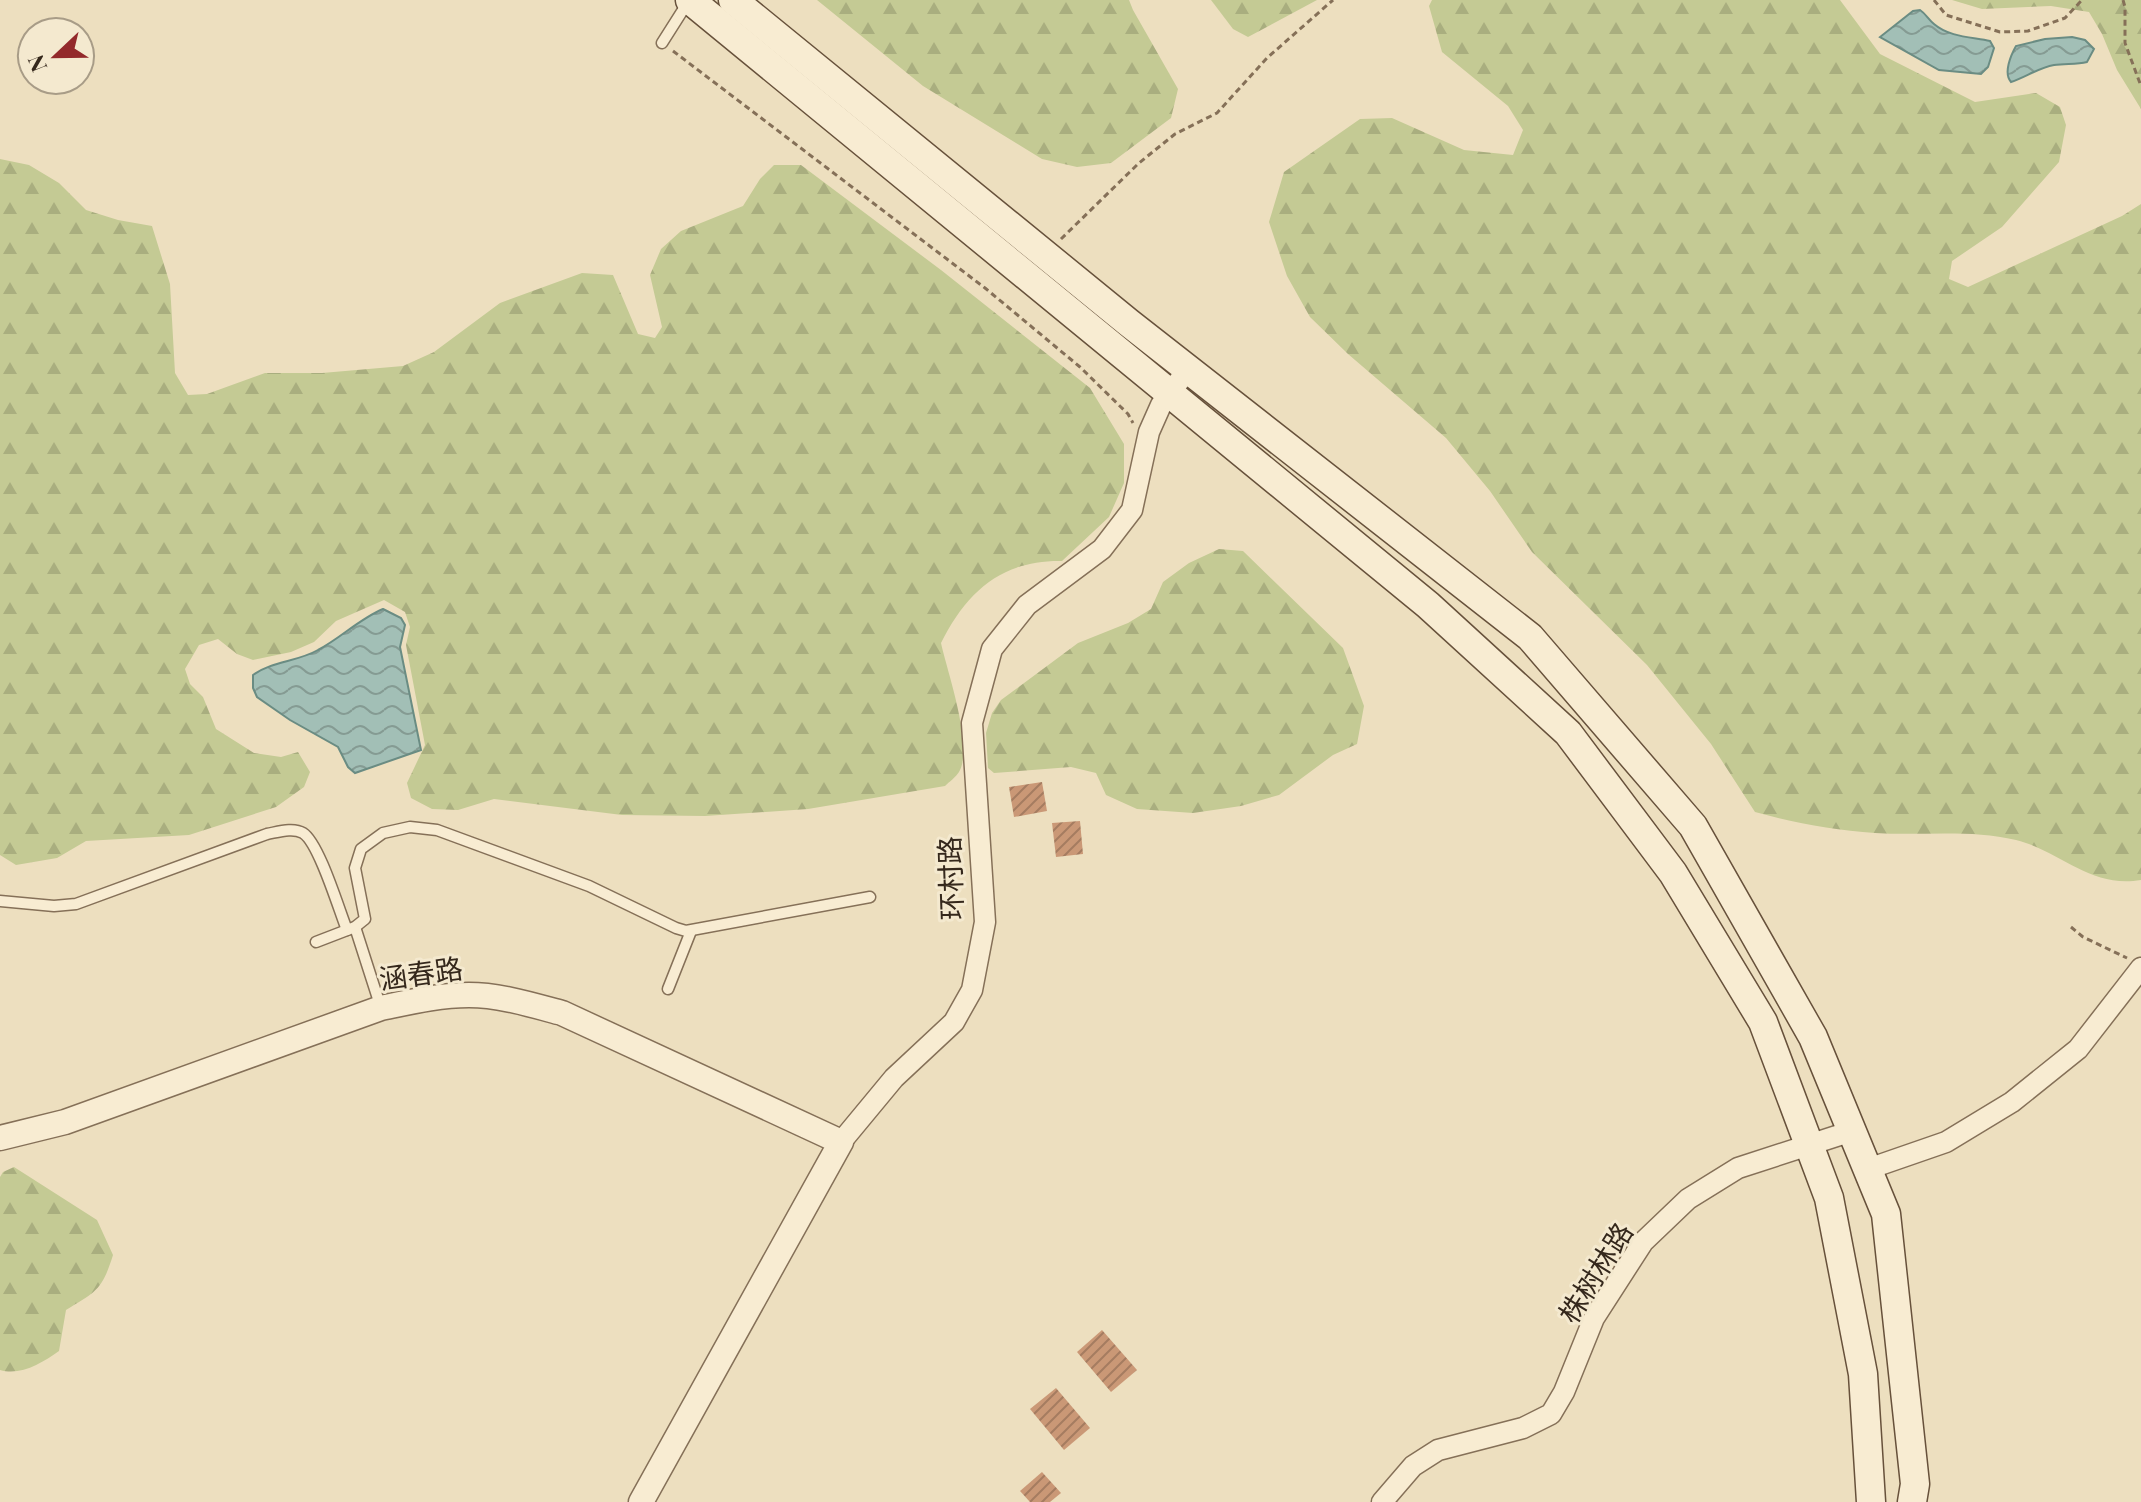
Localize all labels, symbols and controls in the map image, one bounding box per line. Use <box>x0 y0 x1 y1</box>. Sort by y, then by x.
north arrow <box>16 16 96 96</box>
text: N <box>20 51 53 77</box>
street label: 环村路 <box>930 835 969 921</box>
street label: 涵春路 <box>377 948 465 997</box>
street label: 株树林路 <box>1549 1215 1640 1330</box>

